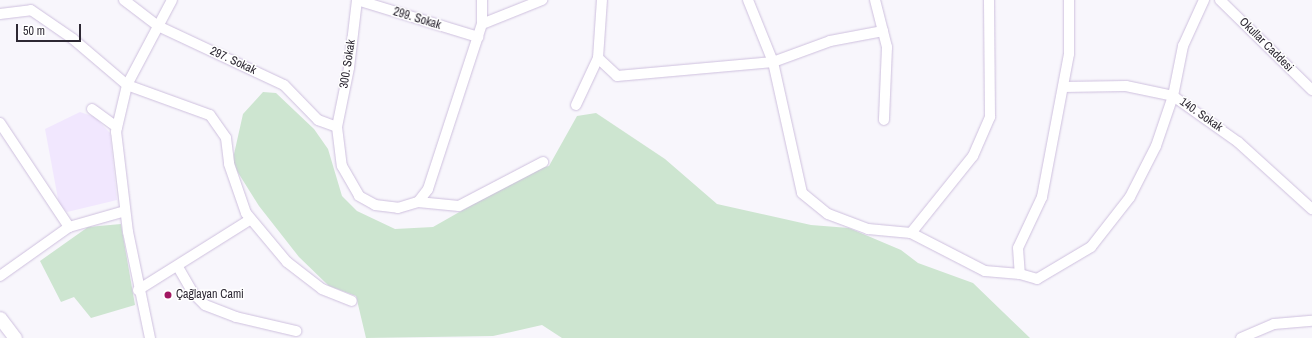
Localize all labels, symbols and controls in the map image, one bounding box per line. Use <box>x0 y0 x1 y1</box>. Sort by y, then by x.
street label: 299. Sokak <box>391 5 443 33</box>
street label: Okullar Caddesi <box>1236 15 1296 75</box>
scale bar <box>18 16 83 42</box>
text: 50 m <box>23 23 45 39</box>
street label: 300. Sokak <box>337 39 359 89</box>
street label: 297. Sokak <box>208 44 258 78</box>
street label: 140. Sokak <box>1177 95 1225 135</box>
place label: Çağlayan Cami <box>176 288 244 302</box>
marker: Çağlayan Cami <box>163 290 173 300</box>

